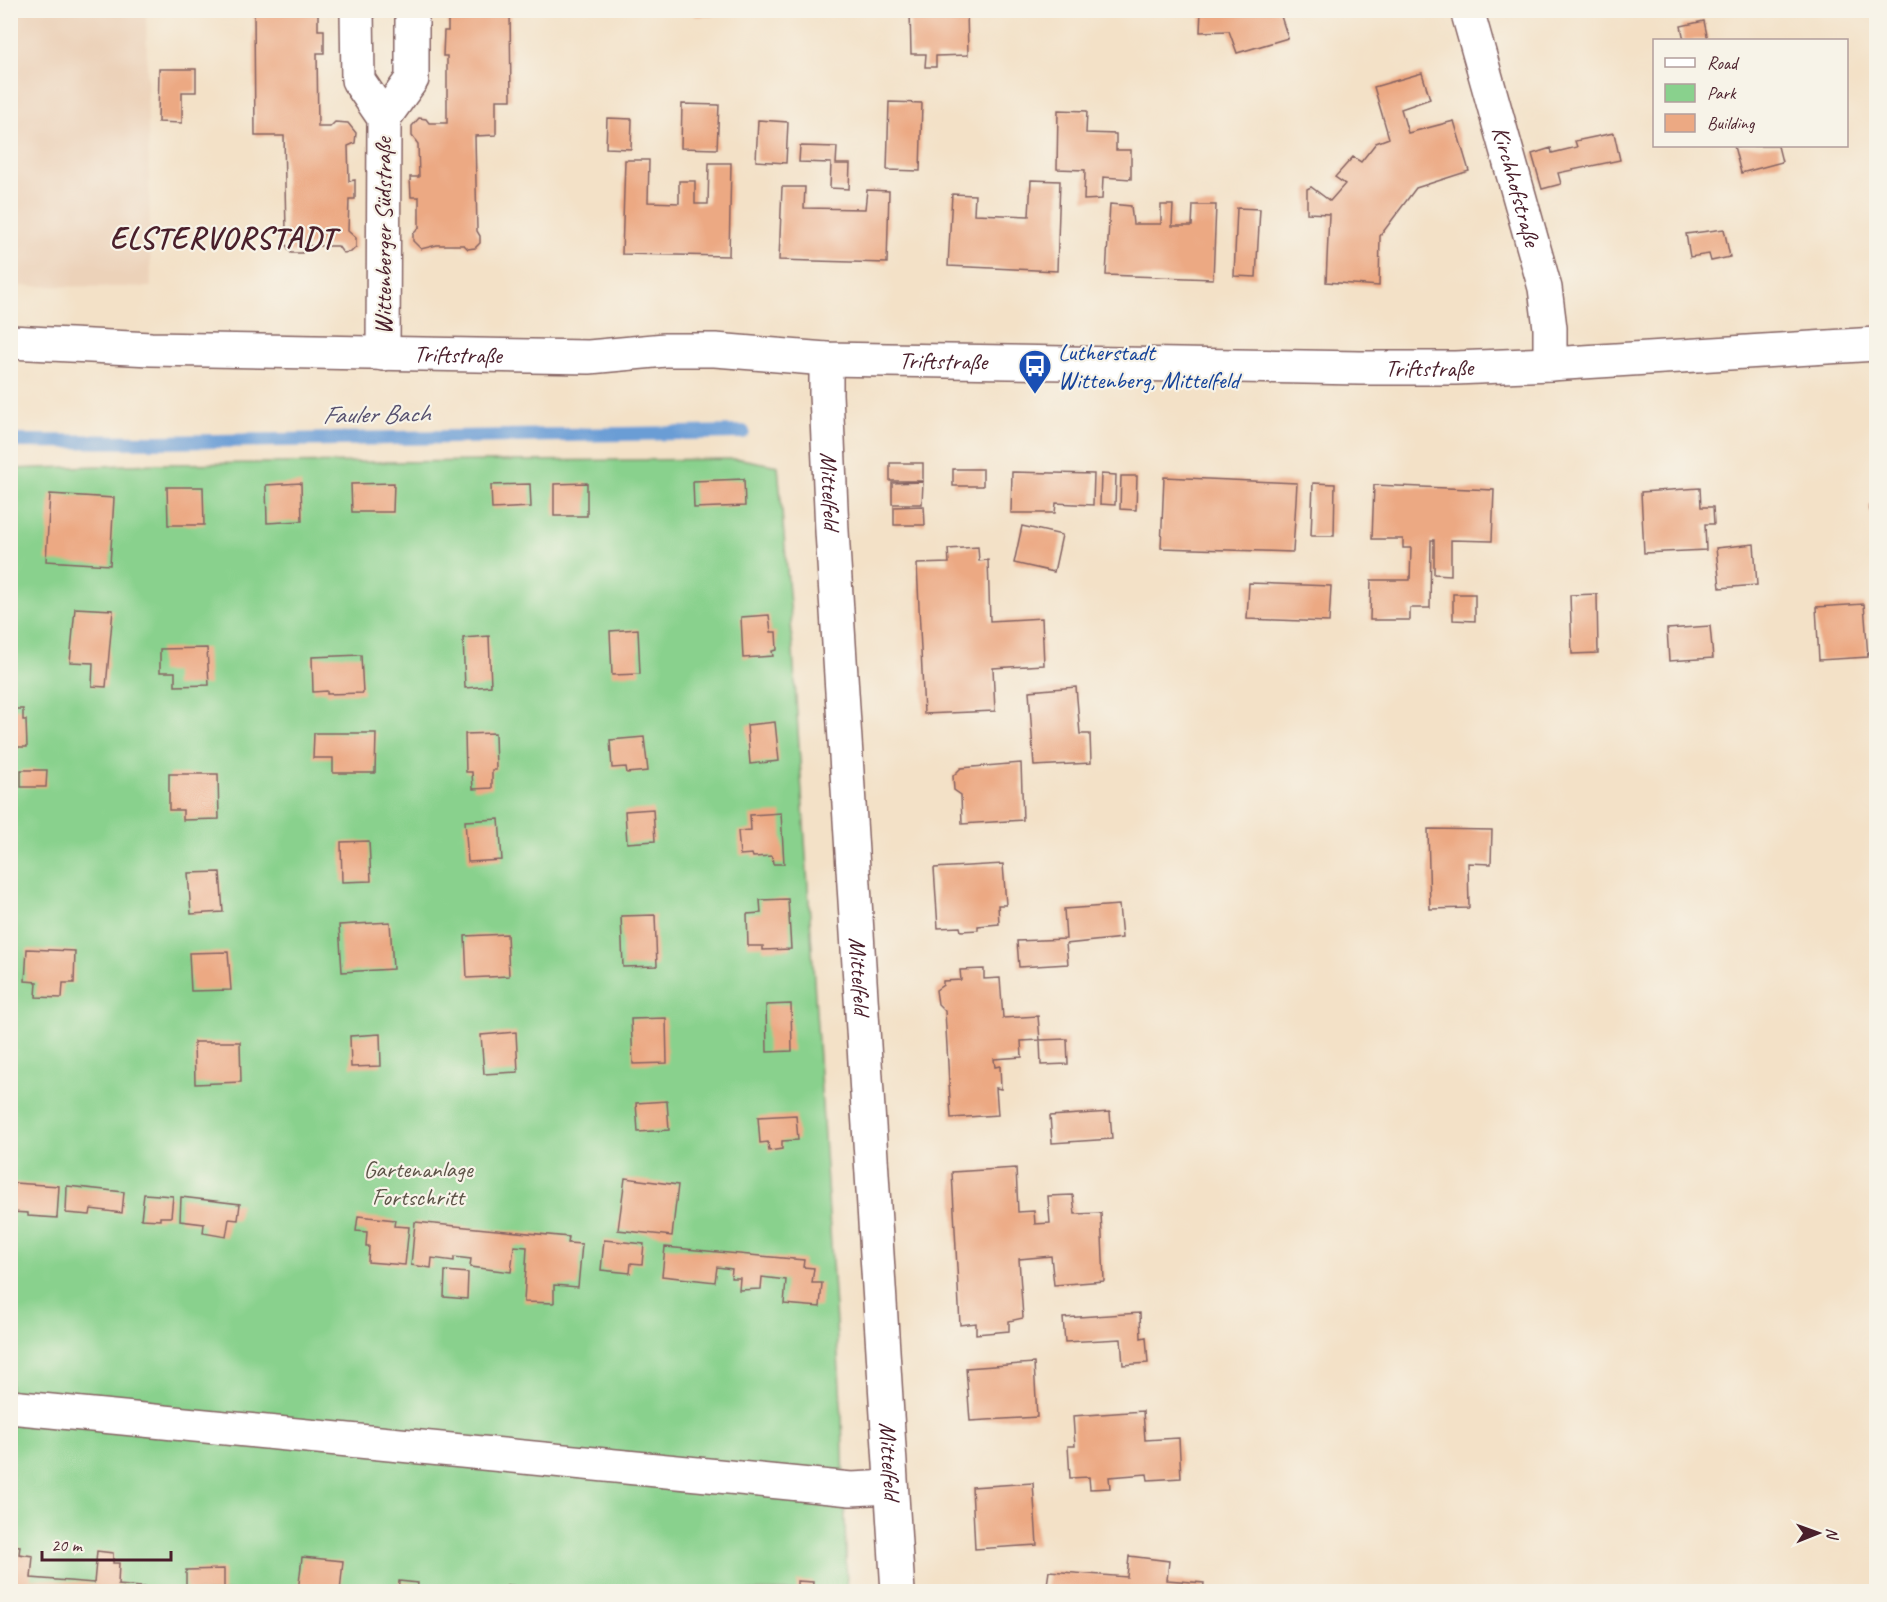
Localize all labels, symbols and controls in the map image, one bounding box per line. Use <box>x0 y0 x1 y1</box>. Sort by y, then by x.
legend <box>1653 39 1848 147</box>
text: Road <box>1707 52 1740 74</box>
text: Park <box>1707 82 1737 104</box>
text: Building <box>1707 112 1756 134</box>
street label: Kirchhofstraße <box>1485 123 1548 252</box>
street label: Wittenberger Südstraße <box>368 135 398 335</box>
district label: ELSTERVORSTADT <box>110 219 341 257</box>
place label: Lutherstadt Wittenberg, Mittelfeld <box>1058 337 1243 395</box>
street label: Triftstraße <box>413 339 504 370</box>
street label: Triftstraße <box>899 345 990 377</box>
bus stop icon: Lutherstadt Wittenberg, Mittelfeld <box>1017 348 1053 395</box>
street label: Triftstraße <box>1385 352 1476 383</box>
water label: Fauler Bach <box>322 397 432 431</box>
street label: Mittelfeld <box>814 451 847 534</box>
street label: Mittelfeld <box>842 936 877 1019</box>
park label: Gartenanlage Fortschritt <box>364 1154 475 1212</box>
street label: Mittelfeld <box>872 1421 907 1505</box>
north arrow <box>1788 1503 1848 1563</box>
scale bar <box>42 1524 171 1562</box>
text: N <box>1822 1528 1842 1541</box>
text: 20 m <box>51 1534 84 1556</box>

